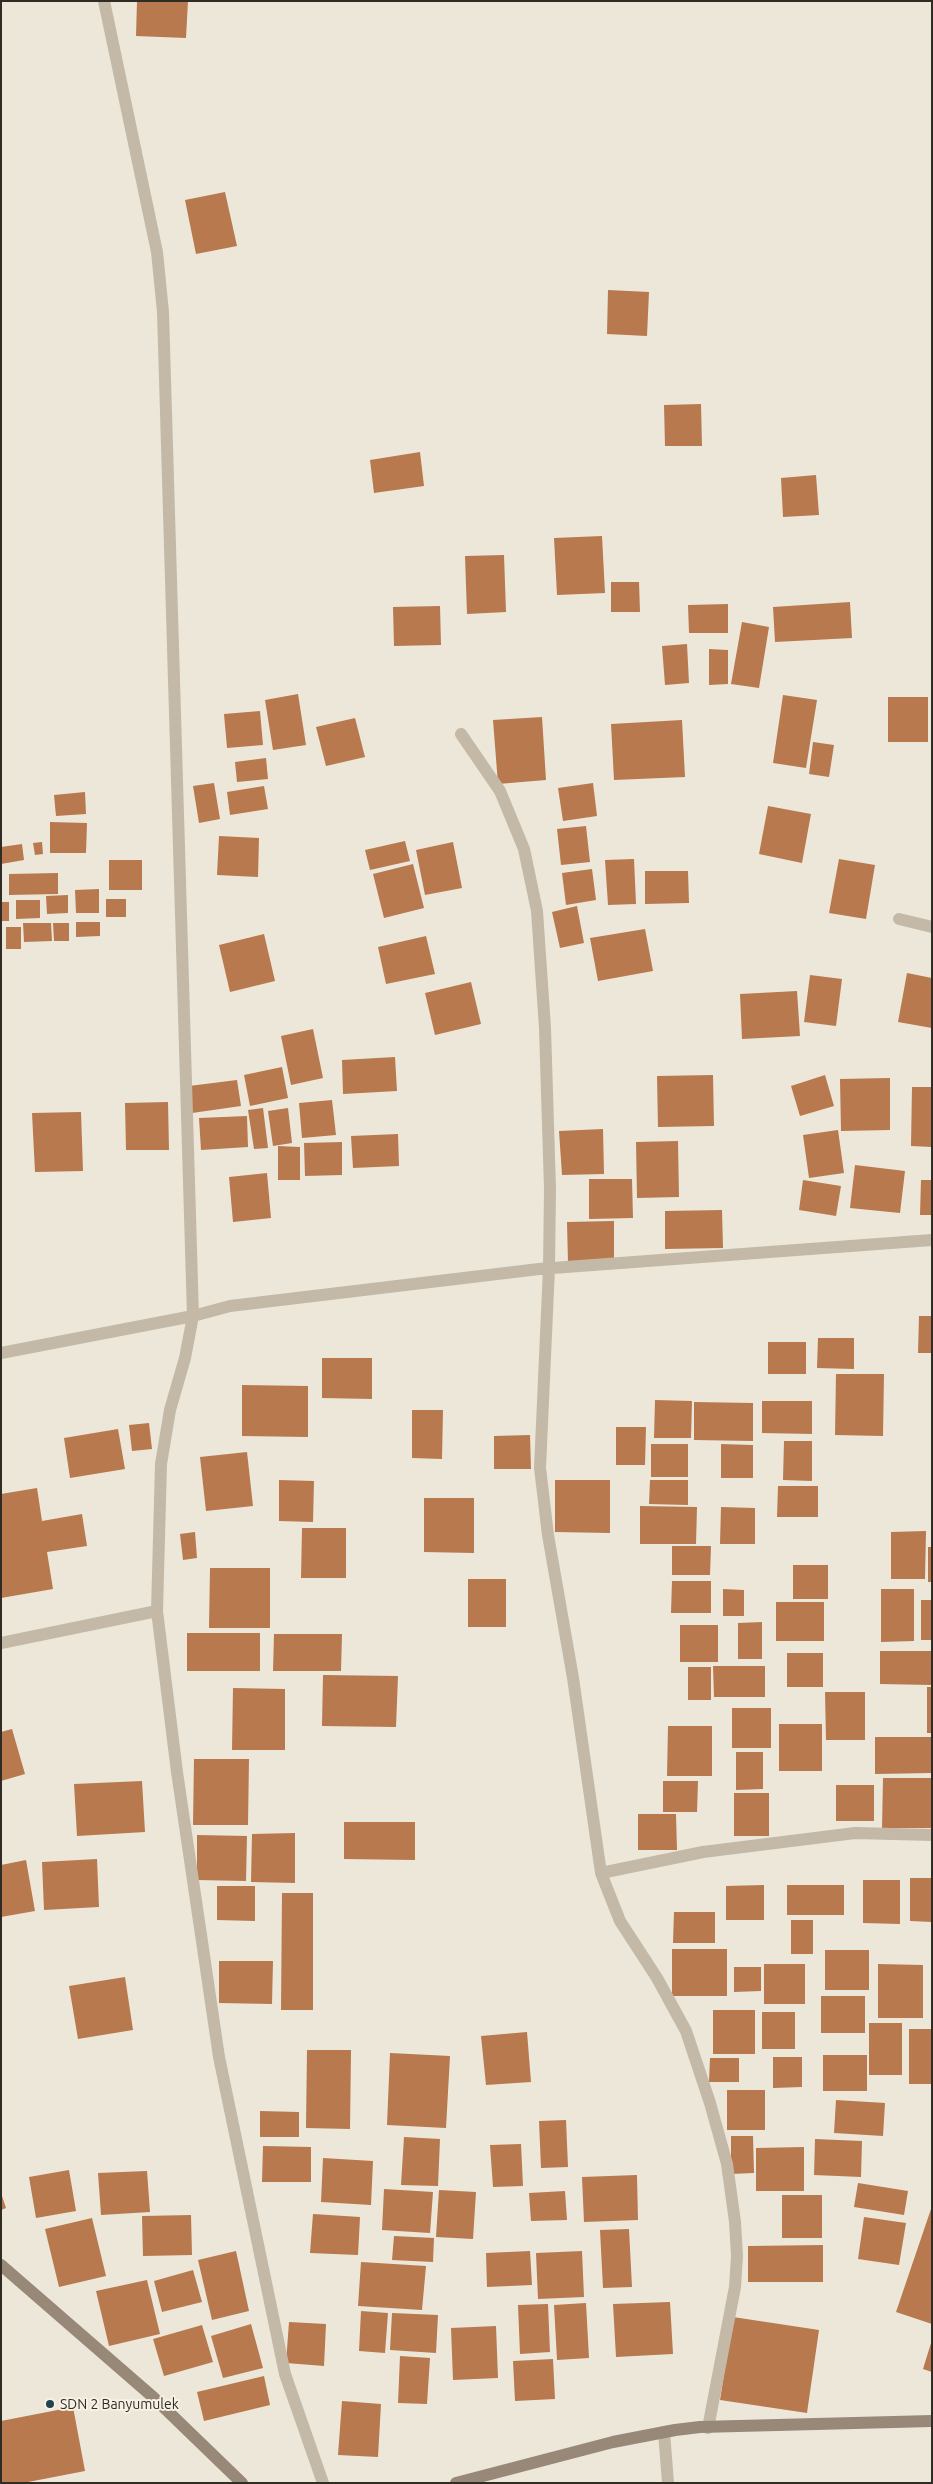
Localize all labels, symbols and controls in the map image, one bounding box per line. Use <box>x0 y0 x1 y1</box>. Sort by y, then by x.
place label: SDN 2 Banyumulek <box>60 2396 179 2412</box>
marker: SDN 2 Banyumulek <box>44 2398 56 2410</box>

